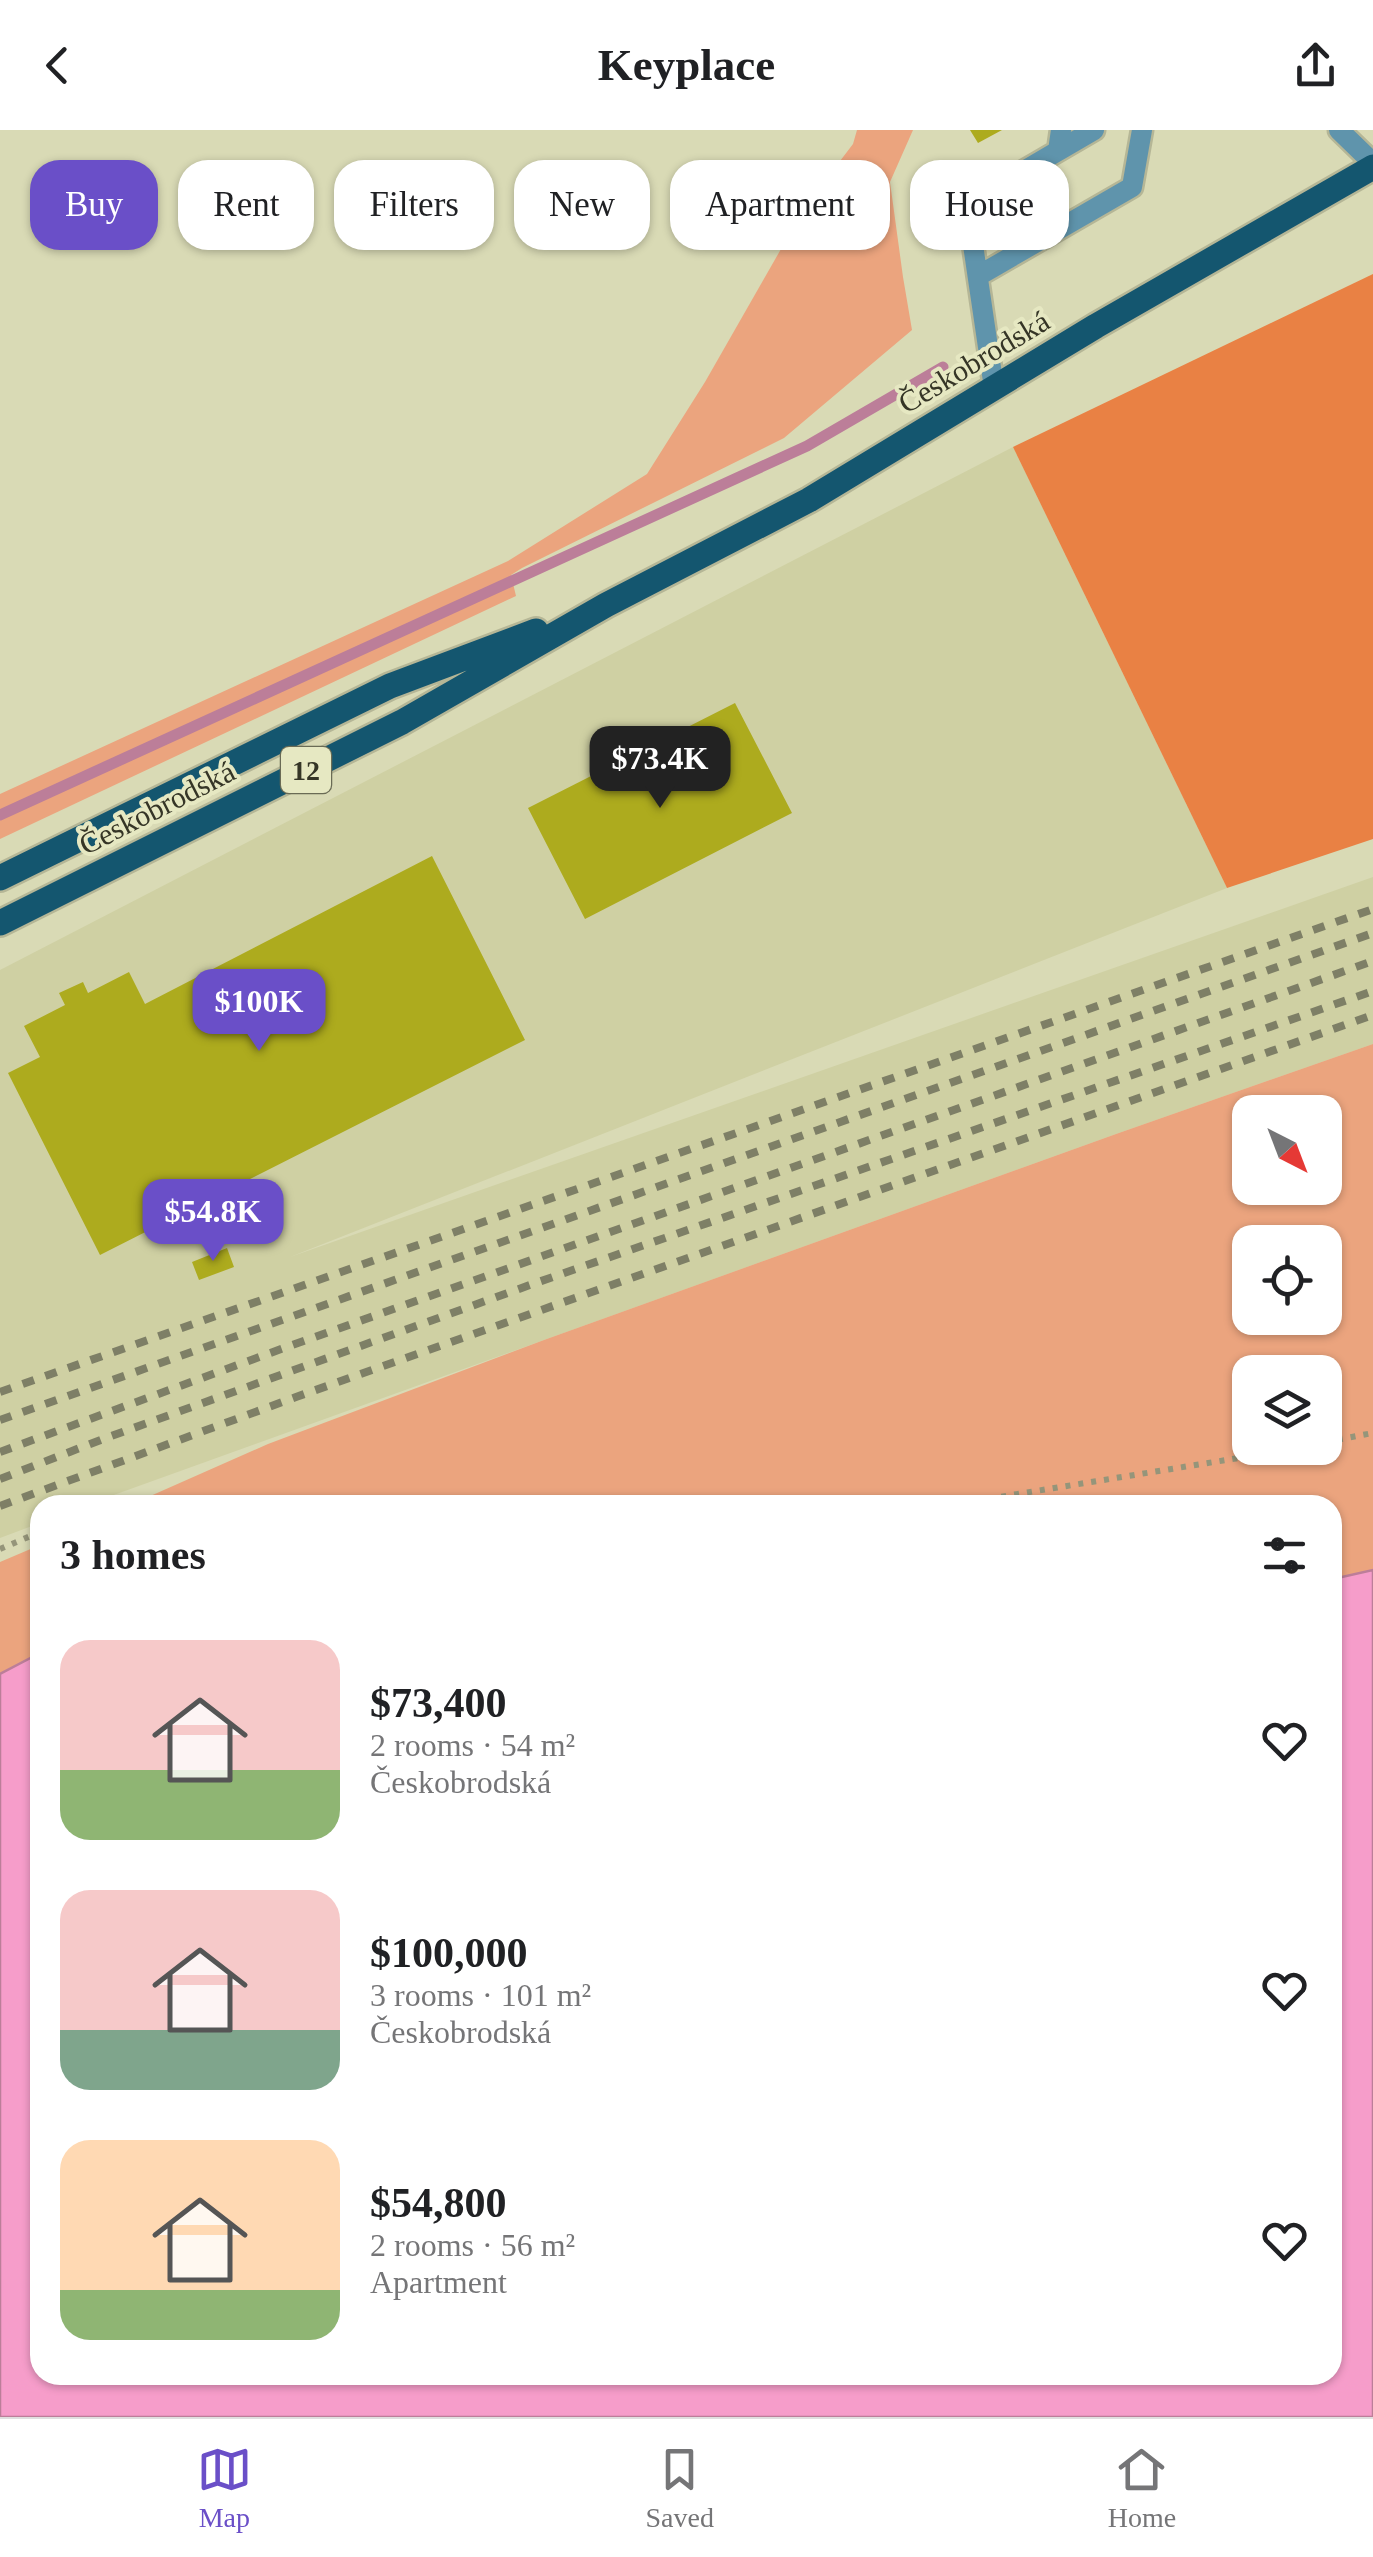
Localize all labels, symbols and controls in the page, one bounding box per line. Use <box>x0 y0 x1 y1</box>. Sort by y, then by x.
icon: back <box>30 38 85 93</box>
icon: share <box>1288 38 1343 93</box>
text: Keyplace <box>598 40 775 90</box>
chip: Buy <box>30 160 158 250</box>
chip: Rent <box>178 160 314 250</box>
chip: Filters <box>334 160 494 250</box>
chip: New <box>514 160 650 250</box>
chip: Apartment <box>670 160 890 250</box>
chip: House <box>910 160 1069 250</box>
street label: Českobrodská <box>892 304 1055 419</box>
pin: $73.4K <box>579 726 741 811</box>
text: $73.4K <box>612 740 708 776</box>
road number: 12 <box>281 747 331 793</box>
street label: Českobrodská <box>74 754 240 861</box>
pin: $100K <box>189 969 329 1054</box>
text: $100K <box>215 983 303 1019</box>
north arrow <box>1232 1095 1342 1205</box>
map controls <box>1232 1095 1342 1465</box>
pin: $54.8K <box>132 1179 294 1264</box>
text: $54.8K <box>165 1193 261 1229</box>
button: locate <box>1232 1225 1342 1335</box>
button: layers <box>1232 1355 1342 1465</box>
icon: filters <box>1257 1528 1312 1583</box>
text: 3 homes <box>60 1532 206 1578</box>
icon: home <box>140 1680 260 1800</box>
text: $73,400 <box>370 1680 507 1726</box>
icon: heart <box>1257 1713 1312 1768</box>
text: 2 rooms · 54 m² <box>370 1727 575 1763</box>
text: Českobrodská <box>370 1764 551 1800</box>
icon: home <box>140 1930 260 2050</box>
text: $100,000 <box>370 1930 528 1976</box>
icon: heart <box>1257 1963 1312 2018</box>
text: 3 rooms · 101 m² <box>370 1977 591 2013</box>
text: Českobrodská <box>370 2014 551 2050</box>
icon: home <box>140 2180 260 2300</box>
text: $54,800 <box>370 2180 507 2226</box>
icon: heart <box>1257 2213 1312 2268</box>
text: 2 rooms · 56 m² <box>370 2227 575 2263</box>
text: Apartment <box>370 2264 507 2300</box>
tab: Map <box>197 2442 252 2534</box>
tab: Saved <box>646 2442 714 2534</box>
tab: Home <box>1108 2442 1176 2534</box>

